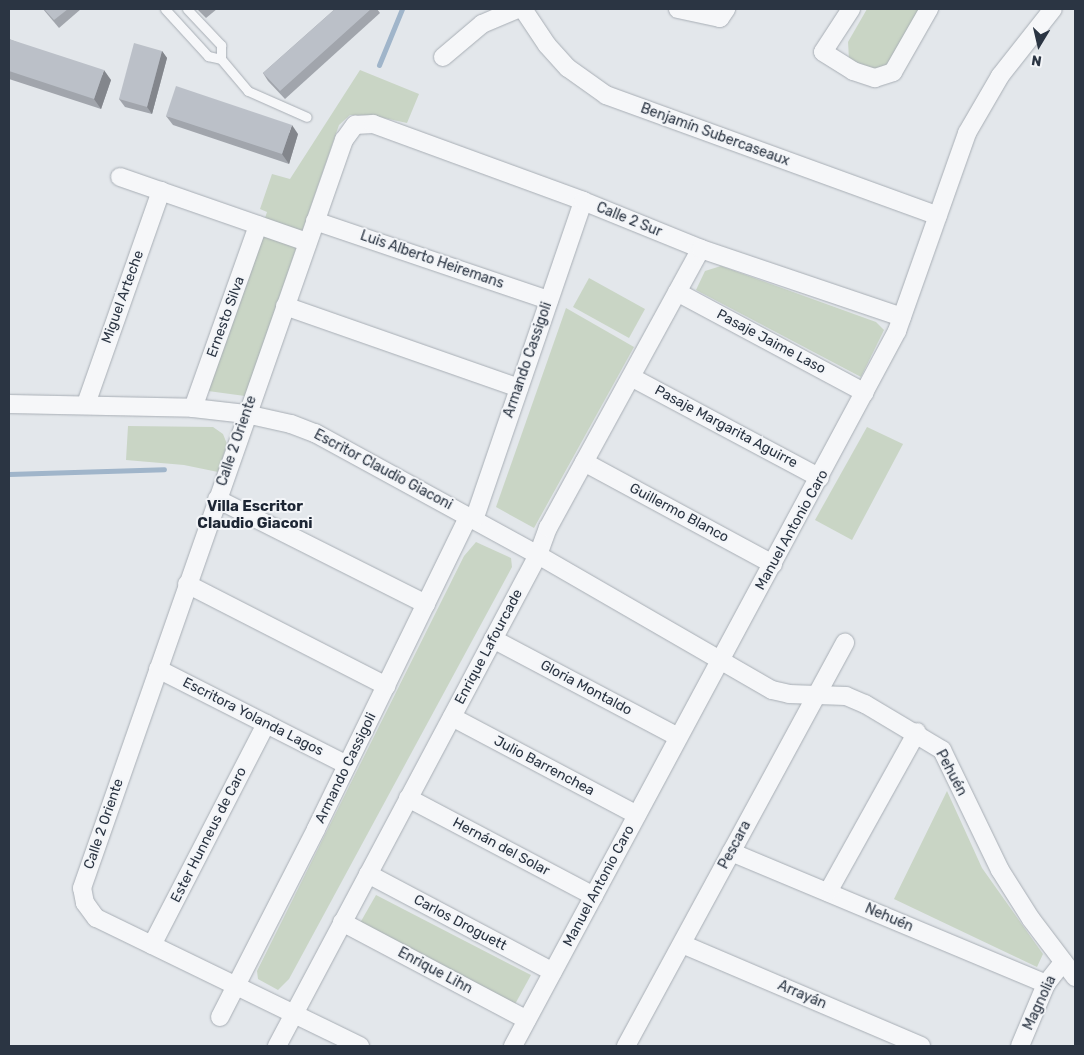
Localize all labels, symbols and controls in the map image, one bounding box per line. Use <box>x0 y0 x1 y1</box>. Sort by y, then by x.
north arrow <box>1014 20 1064 70</box>
text: N <box>1030 51 1043 69</box>
street label: Benjamín Subercaseaux <box>638 100 792 170</box>
street label: Calle 2 Sur <box>594 199 664 241</box>
street label: Luis Alberto Heiremans <box>358 227 506 293</box>
street label: Miguel Arteche <box>98 248 148 346</box>
street label: Ernesto Silva <box>204 274 248 360</box>
street label: Armando Cassigoli <box>500 300 556 420</box>
street label: Pasaje Jaime Laso <box>714 306 828 378</box>
street label: Pasaje Margarita Aguirre <box>652 382 800 472</box>
street label: Calle 2 Oriente <box>214 394 260 488</box>
street label: Escritor Claudio Giaconi <box>311 426 455 514</box>
street label: Manuel Antonio Caro <box>752 467 832 593</box>
street label: Guillermo Blanco <box>627 480 731 546</box>
district label: Villa Escritor Claudio Giaconi <box>197 497 313 532</box>
street label: Enrique Lafourcade <box>452 587 526 707</box>
street label: Gloria Montaldo <box>537 657 635 719</box>
street label: Escritora Yolanda Lagos <box>180 674 326 760</box>
street label: Armando Cassigoli <box>312 710 380 826</box>
street label: Julio Barrenchea <box>491 732 597 800</box>
street label: Pehuén <box>932 747 970 799</box>
street label: Ester Hunneus de Caro <box>168 764 250 906</box>
street label: Calle 2 Oriente <box>81 777 127 871</box>
street label: Hernán del Solar <box>450 814 552 880</box>
street label: Pescara <box>715 818 755 872</box>
street label: Manuel Antonio Caro <box>560 822 638 950</box>
street label: Carlos Droguett <box>411 891 509 955</box>
street label: Nehuén <box>862 900 916 936</box>
street label: Enrique Lihn <box>395 944 475 998</box>
street label: Magnolia <box>1020 973 1060 1033</box>
street label: Arrayán <box>775 977 829 1013</box>

